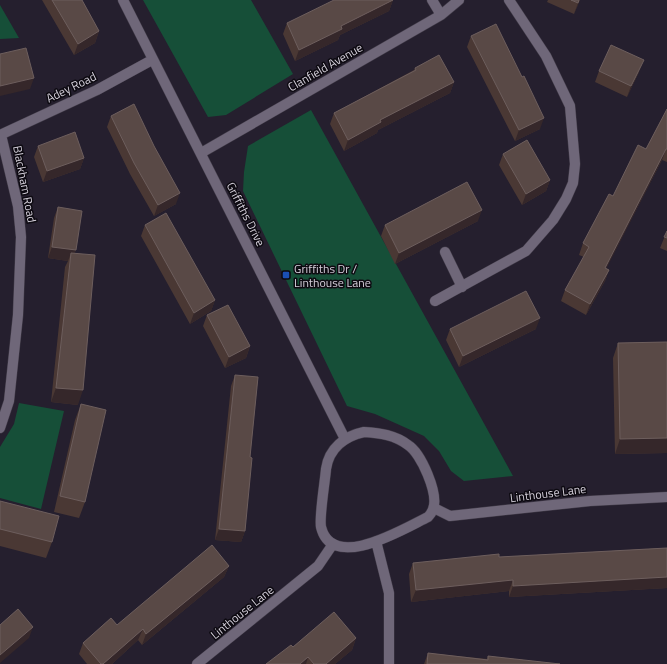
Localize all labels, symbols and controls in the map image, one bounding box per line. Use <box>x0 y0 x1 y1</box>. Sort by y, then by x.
street label: Clanfield Avenue <box>284 38 366 96</box>
street label: Adey Road <box>43 67 99 107</box>
street label: Blackham Road <box>8 144 42 224</box>
street label: Griffiths Drive <box>222 179 270 249</box>
place label: Griffiths Dr / Linthouse Lane <box>294 259 371 292</box>
marker: Griffiths Dr / Linthouse Lane <box>281 270 291 280</box>
street label: Linthouse Lane <box>509 479 587 507</box>
street label: Linthouse Lane <box>206 580 278 644</box>

